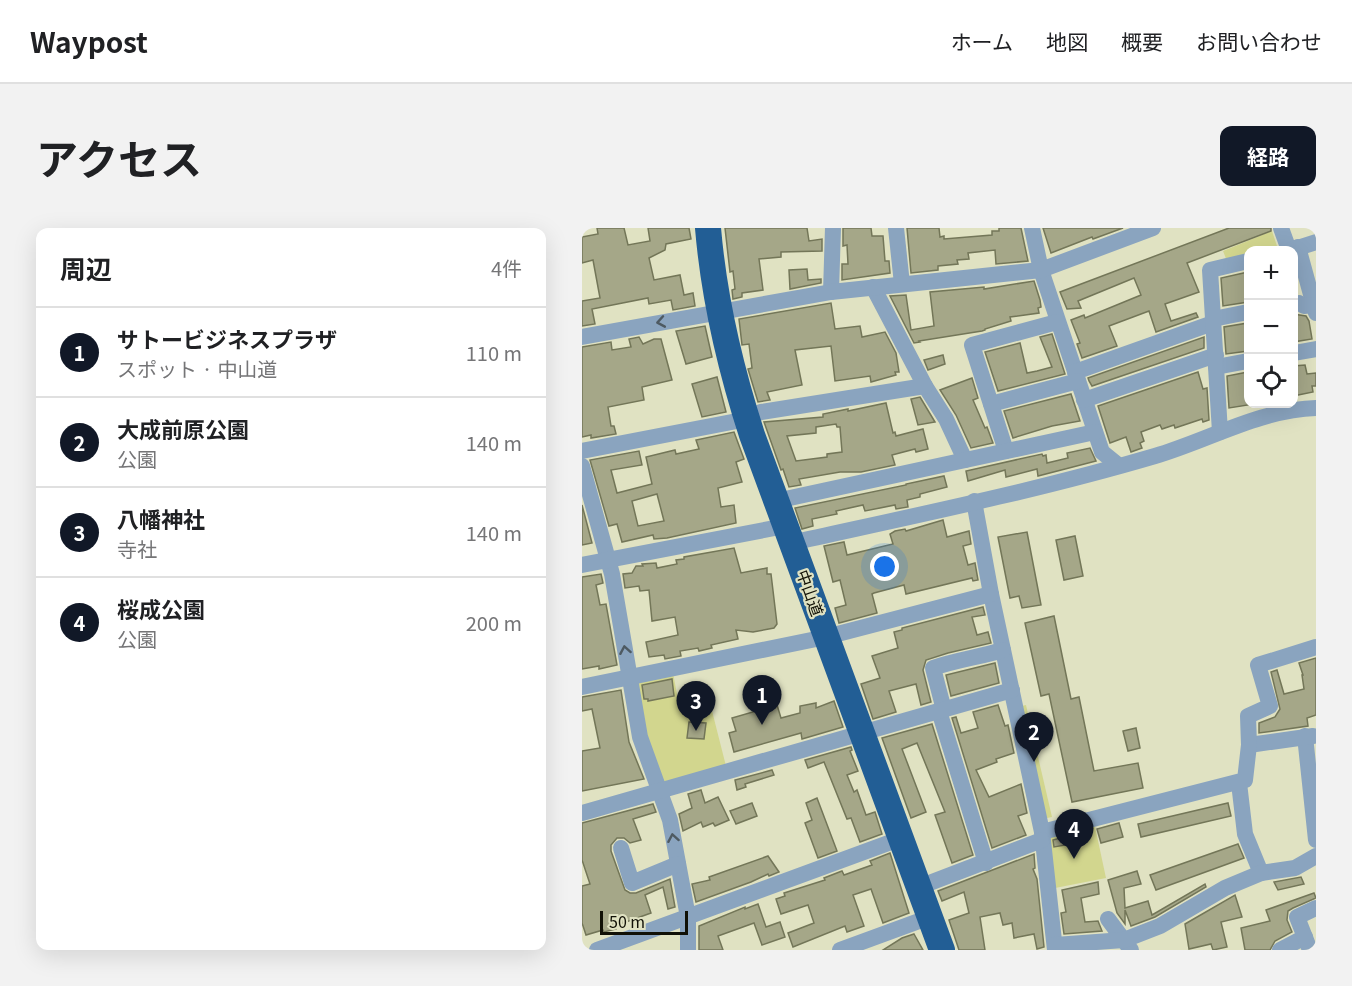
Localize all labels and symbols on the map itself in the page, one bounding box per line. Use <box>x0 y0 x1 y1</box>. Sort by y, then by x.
one-way arrow <box>656 315 666 328</box>
your location <box>870 552 899 581</box>
street label: 中山道 <box>791 566 830 619</box>
one-way arrow <box>620 646 632 655</box>
pin: 1 <box>742 676 782 725</box>
pin: 3 <box>676 682 716 731</box>
pin: 2 <box>1014 712 1054 762</box>
pin: 4 <box>1054 810 1094 859</box>
one-way arrow <box>668 834 680 843</box>
scale bar <box>600 908 688 936</box>

